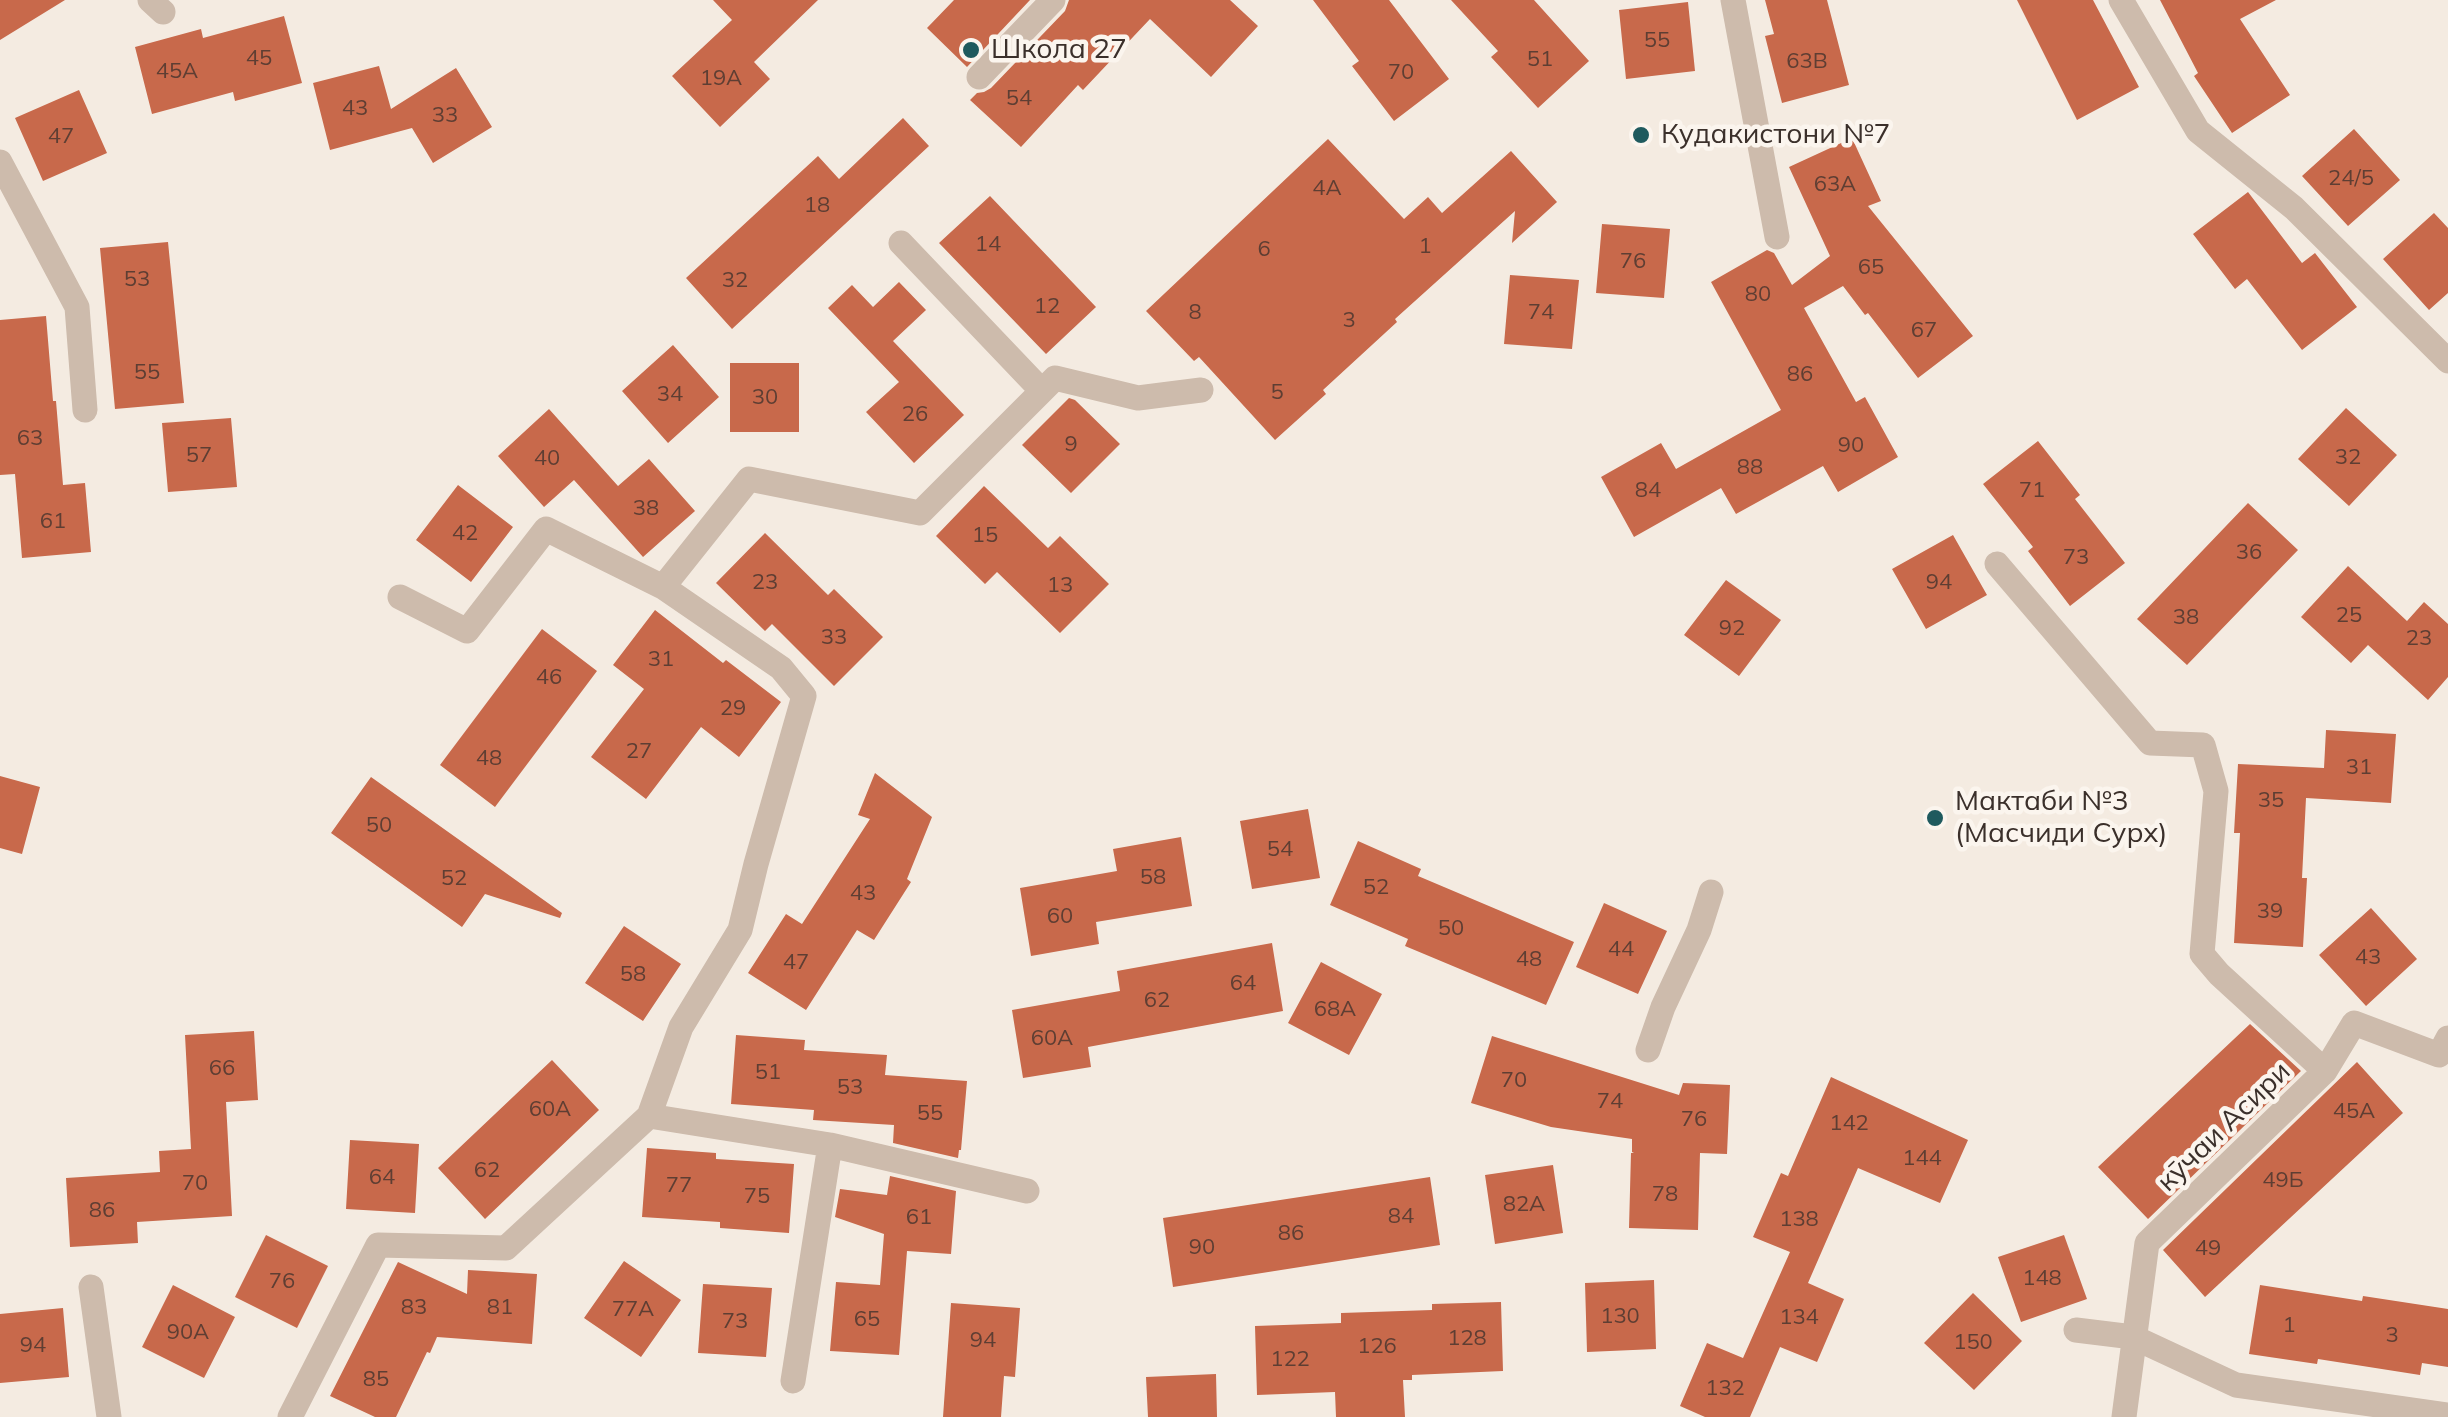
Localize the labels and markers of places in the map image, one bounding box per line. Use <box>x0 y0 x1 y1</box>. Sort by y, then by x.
place label: Школа 27 <box>991 33 1127 67</box>
marker: Школа 27 <box>960 39 982 61</box>
place label: Кудакистони №7 <box>1661 118 1890 152</box>
marker: Кудакистони №7 <box>1630 124 1652 146</box>
place label: Мактаби №3 (Масчиди Сурх) <box>1955 785 2167 851</box>
marker: Мактаби №3 (Масчиди Сурх) <box>1924 807 1946 829</box>

